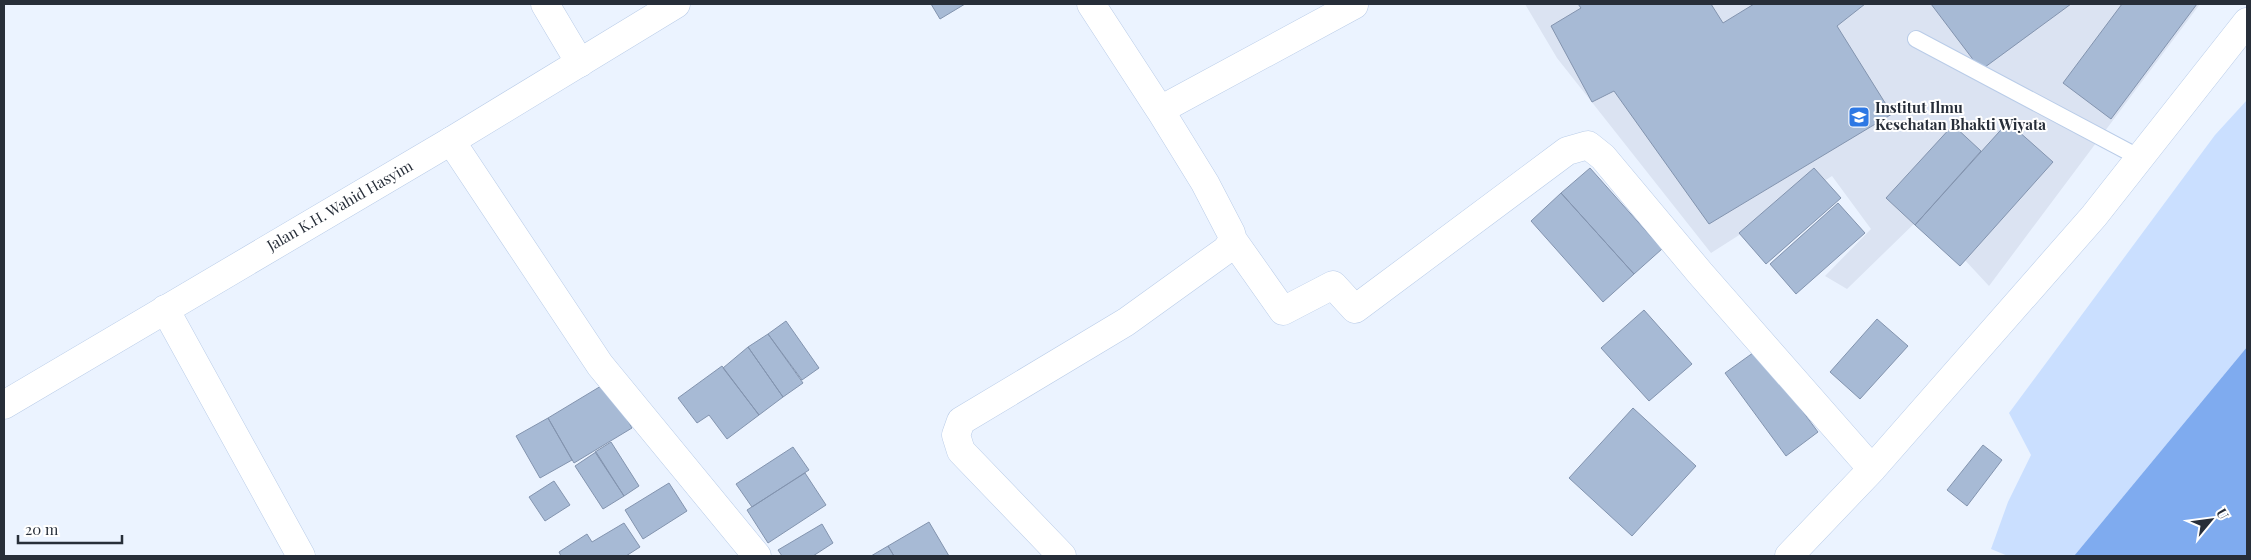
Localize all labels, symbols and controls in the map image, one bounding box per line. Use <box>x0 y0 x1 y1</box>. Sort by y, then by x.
place label: Institut Ilmu Kesehatan Bhakti Wiyata <box>1875 97 2046 134</box>
school or university icon: Institut Ilmu Kesehatan Bhakti Wiyata <box>1847 105 1871 129</box>
street label: Jalan K.H. Wahid Hasyim <box>262 155 417 256</box>
north arrow <box>2186 495 2236 545</box>
text: U <box>2212 505 2234 523</box>
scale bar <box>18 512 121 544</box>
text: 20 m <box>25 519 59 539</box>

